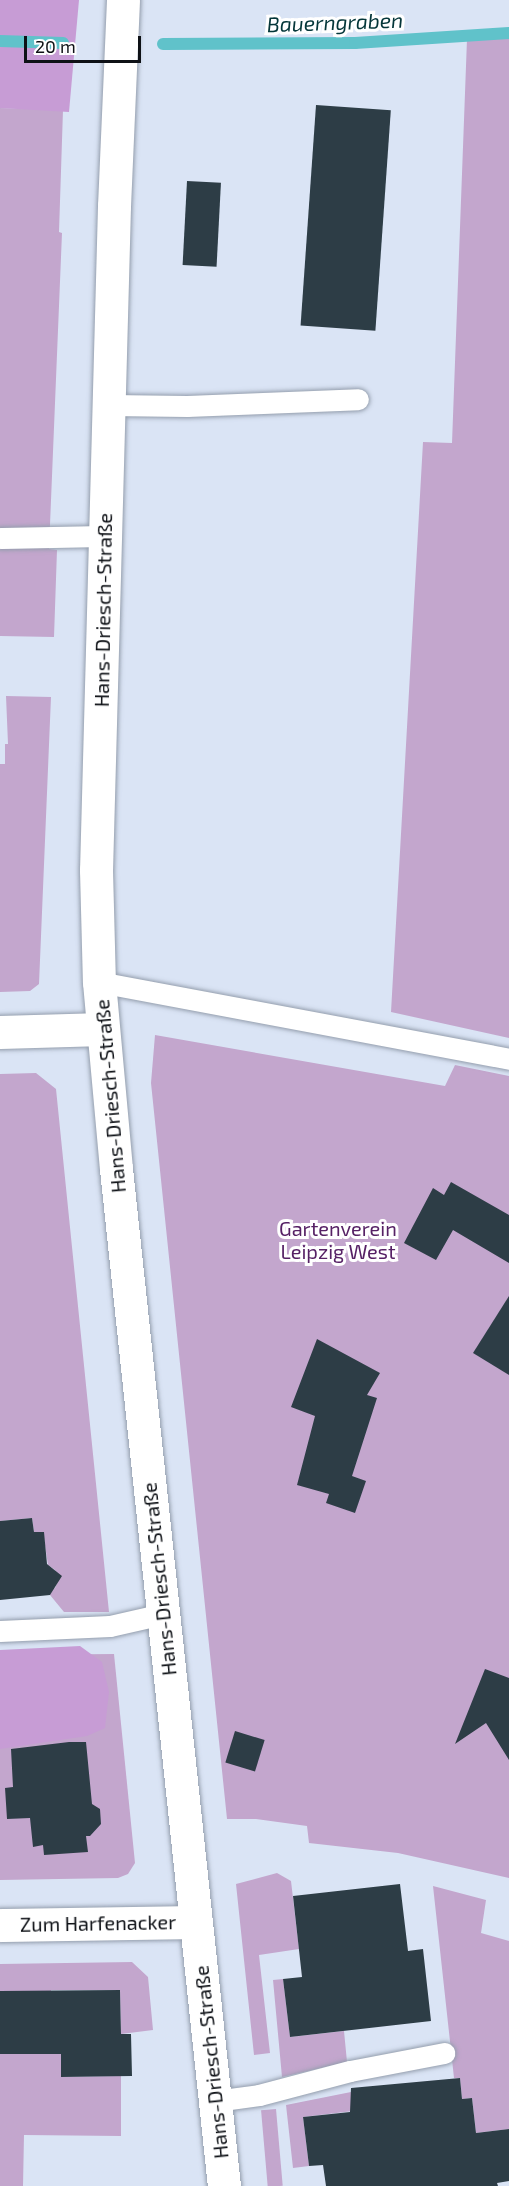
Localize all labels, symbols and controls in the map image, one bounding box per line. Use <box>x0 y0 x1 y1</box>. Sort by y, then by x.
water label: Bauerngraben <box>266 7 404 37</box>
scale bar <box>27 24 144 62</box>
text: 20 m <box>35 35 76 57</box>
street label: Hans-Driesch-Straße <box>89 513 117 707</box>
street label: Hans-Driesch-Straße <box>90 998 130 1194</box>
park label: Gartenverein Leipzig West <box>279 1217 397 1264</box>
street label: Hans-Driesch-Straße <box>137 1481 181 1677</box>
street label: Zum Harfenacker <box>20 1910 176 1936</box>
street label: Hans-Driesch-Straße <box>189 1964 233 2160</box>

